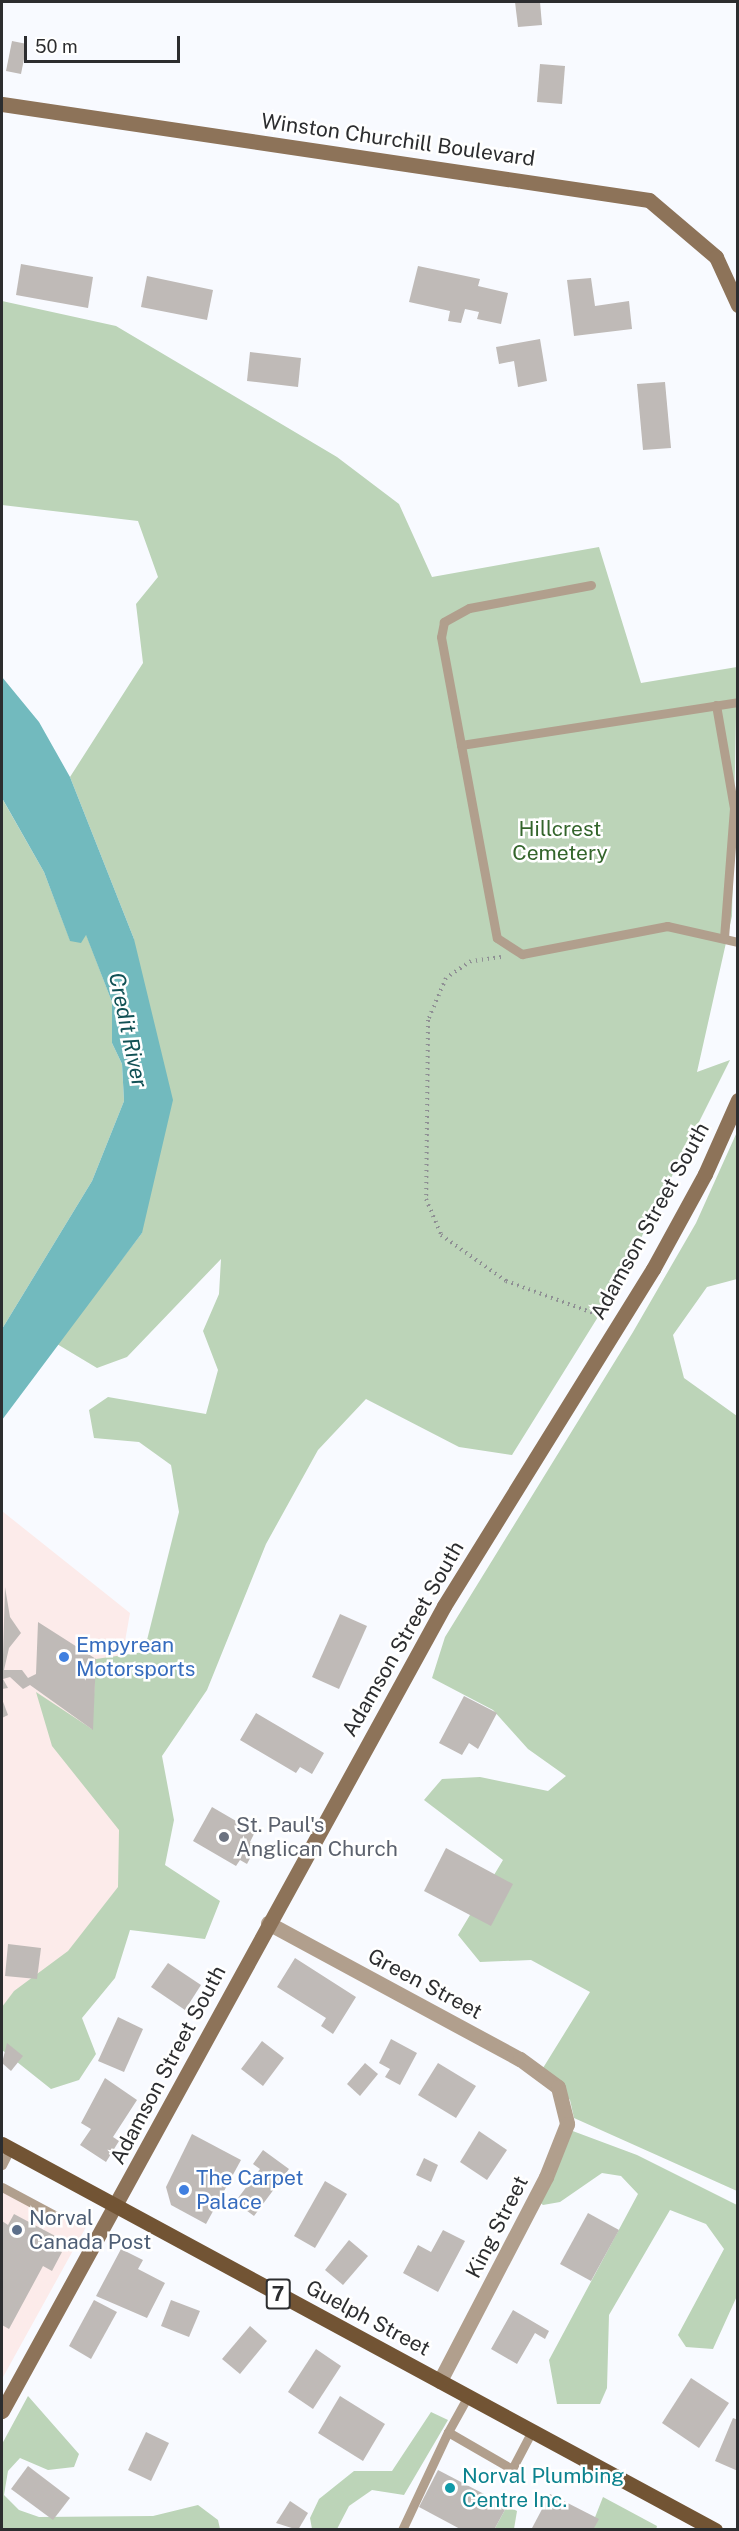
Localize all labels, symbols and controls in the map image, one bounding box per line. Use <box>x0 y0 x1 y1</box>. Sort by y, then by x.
scale bar <box>27 24 183 62</box>
text: 50 m <box>35 36 78 57</box>
street label: Winston Churchill Boulevard <box>259 108 537 172</box>
park label: Hillcrest Cemetery <box>512 816 608 866</box>
water label: Credit River <box>103 970 153 1090</box>
street label: Adamson Street South <box>585 1118 715 1324</box>
street label: Adamson Street South <box>337 1537 469 1741</box>
place label: Empyrean Motorsports <box>76 1632 195 1682</box>
marker: Empyrean Motorsports <box>57 1650 71 1664</box>
place label: St. Paul's Anglican Church <box>236 1812 398 1862</box>
marker: St. Paul's Anglican Church <box>217 1830 231 1844</box>
street label: Green Street <box>364 1943 486 2025</box>
street label: Adamson Street South <box>105 1961 231 2169</box>
place label: The Carpet Palace <box>196 2165 304 2215</box>
street label: King Street <box>461 2172 533 2282</box>
marker: The Carpet Palace <box>177 2183 191 2197</box>
place label: Norval Canada Post <box>29 2205 151 2255</box>
marker: Norval Canada Post <box>10 2223 24 2237</box>
street label: Guelph Street <box>302 2275 434 2361</box>
road number: 7 <box>264 2277 292 2311</box>
place label: Norval Plumbing Centre Inc. <box>462 2463 624 2513</box>
marker: Norval Plumbing Centre Inc. <box>443 2481 457 2495</box>

